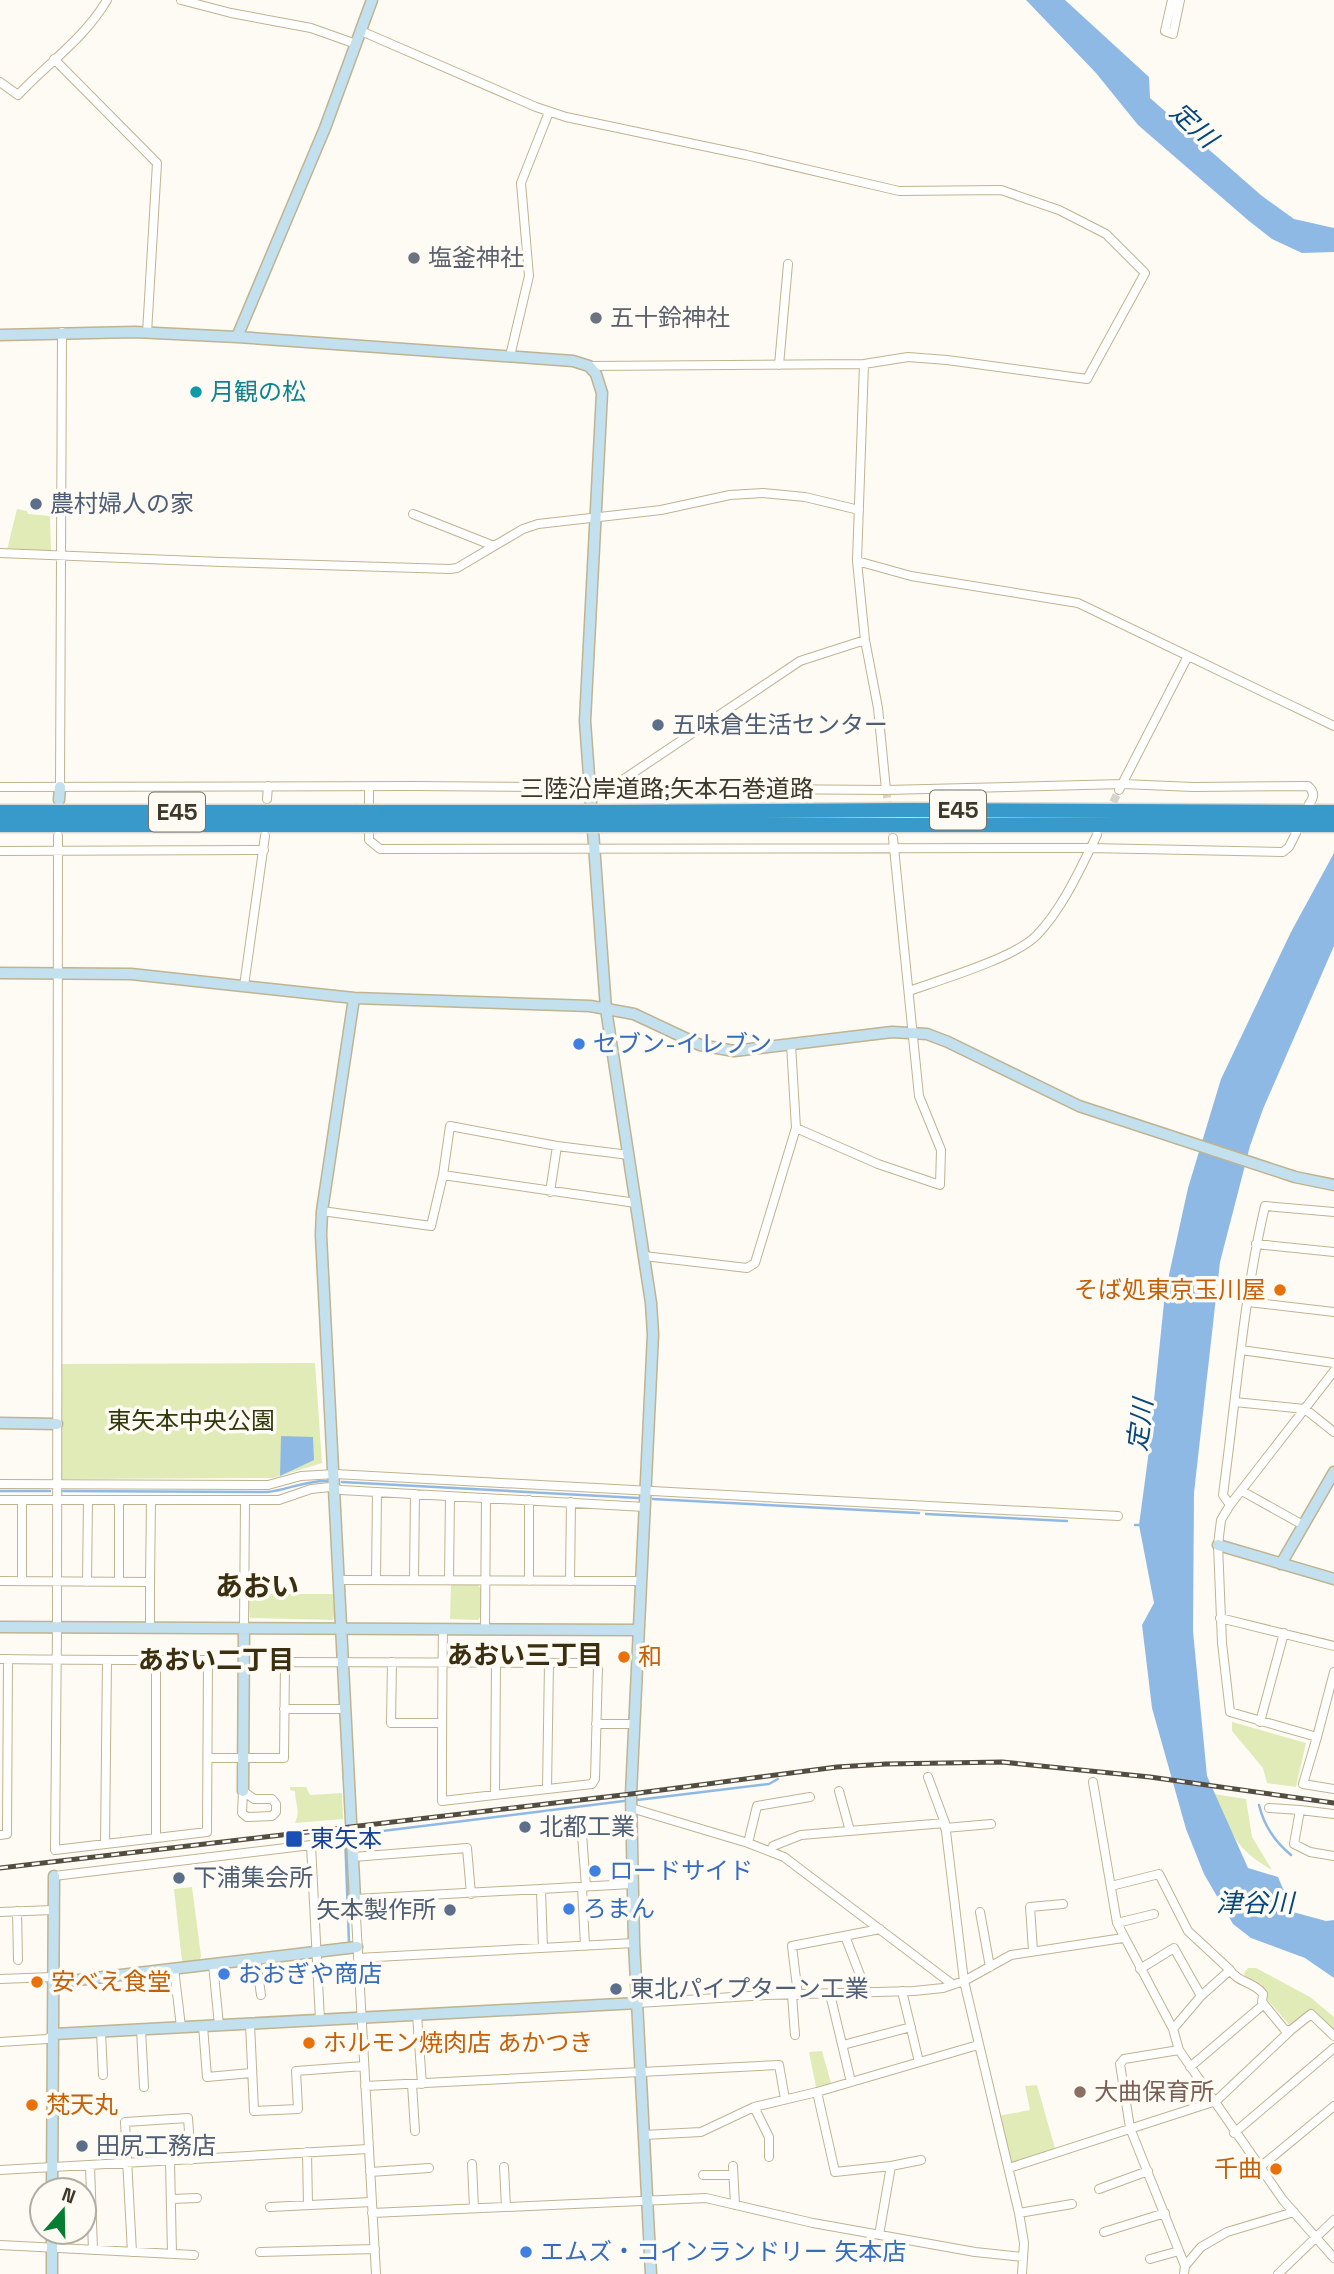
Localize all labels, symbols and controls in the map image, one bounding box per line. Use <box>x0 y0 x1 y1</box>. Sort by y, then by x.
water label: 定川 <box>1163 95 1227 157</box>
place label: 塩釜神社 <box>428 242 524 273</box>
marker: 塩釜神社 <box>406 250 422 266</box>
place label: 五十鈴神社 <box>610 302 730 333</box>
marker: 五十鈴神社 <box>588 310 604 326</box>
place label: 月観の松 <box>210 376 306 407</box>
marker: 月観の松 <box>188 384 204 400</box>
place label: 農村婦人の家 <box>50 488 194 519</box>
marker: 農村婦人の家 <box>28 496 44 512</box>
place label: 五味倉生活センター <box>672 709 888 740</box>
marker: 五味倉生活センター <box>650 717 666 733</box>
street label: 三陸沿岸道路;矢本石巻道路 <box>520 773 814 804</box>
road number: E45 <box>930 790 986 830</box>
road number: E45 <box>149 792 205 832</box>
place label: セブン-イレブン <box>593 1028 772 1059</box>
marker: セブン-イレブン <box>571 1036 587 1052</box>
place label: そば処東京玉川屋 <box>1074 1274 1266 1305</box>
marker: そば処東京玉川屋 <box>1272 1282 1288 1298</box>
water label: 定川 <box>1120 1394 1160 1453</box>
park label: 東矢本中央公園 <box>107 1405 275 1436</box>
district label: あおい <box>215 1568 299 1604</box>
district label: あおい三丁目 <box>447 1638 603 1672</box>
place label: 和 <box>638 1641 662 1672</box>
district label: あおい二丁目 <box>138 1643 294 1677</box>
marker: 和 <box>616 1649 632 1665</box>
place label: 北都工業 <box>539 1811 635 1842</box>
marker: 北都工業 <box>517 1819 533 1835</box>
place label: 東矢本 <box>310 1823 382 1854</box>
marker: 東矢本 <box>284 1829 304 1849</box>
place label: ロードサイド <box>609 1855 753 1886</box>
place label: 下浦集会所 <box>193 1862 313 1893</box>
marker: ロードサイド <box>587 1863 603 1879</box>
marker: 下浦集会所 <box>171 1870 187 1886</box>
water label: 津谷川 <box>1216 1886 1297 1920</box>
place label: ろまん <box>583 1893 655 1924</box>
place label: 矢本製作所 <box>316 1894 436 1925</box>
marker: ろまん <box>561 1901 577 1917</box>
marker: 矢本製作所 <box>442 1902 458 1918</box>
place label: おおぎや商店 <box>238 1958 382 1989</box>
place label: 安べえ食堂 <box>51 1966 171 1997</box>
marker: おおぎや商店 <box>216 1966 232 1982</box>
place label: 東北パイプターン工業 <box>630 1973 869 2004</box>
marker: 安べえ食堂 <box>29 1974 45 1990</box>
marker: 東北パイプターン工業 <box>608 1981 624 1997</box>
place label: ホルモン焼肉店 あかつき <box>323 2027 593 2058</box>
marker: ホルモン焼肉店 あかつき <box>301 2035 317 2051</box>
place label: 大曲保育所 <box>1094 2076 1214 2107</box>
marker: 大曲保育所 <box>1072 2084 1088 2100</box>
place label: 梵天丸 <box>46 2089 118 2120</box>
marker: 梵天丸 <box>24 2097 40 2113</box>
place label: 田尻工務店 <box>96 2130 216 2161</box>
marker: 田尻工務店 <box>74 2138 90 2154</box>
place label: 千曲 <box>1214 2153 1262 2184</box>
marker: 千曲 <box>1268 2161 1284 2177</box>
north arrow <box>28 2176 98 2246</box>
text: N <box>58 2182 79 2209</box>
place label: エムズ・コインランドリー 矢本店 <box>540 2236 906 2267</box>
marker: エムズ・コインランドリー 矢本店 <box>518 2244 534 2260</box>

